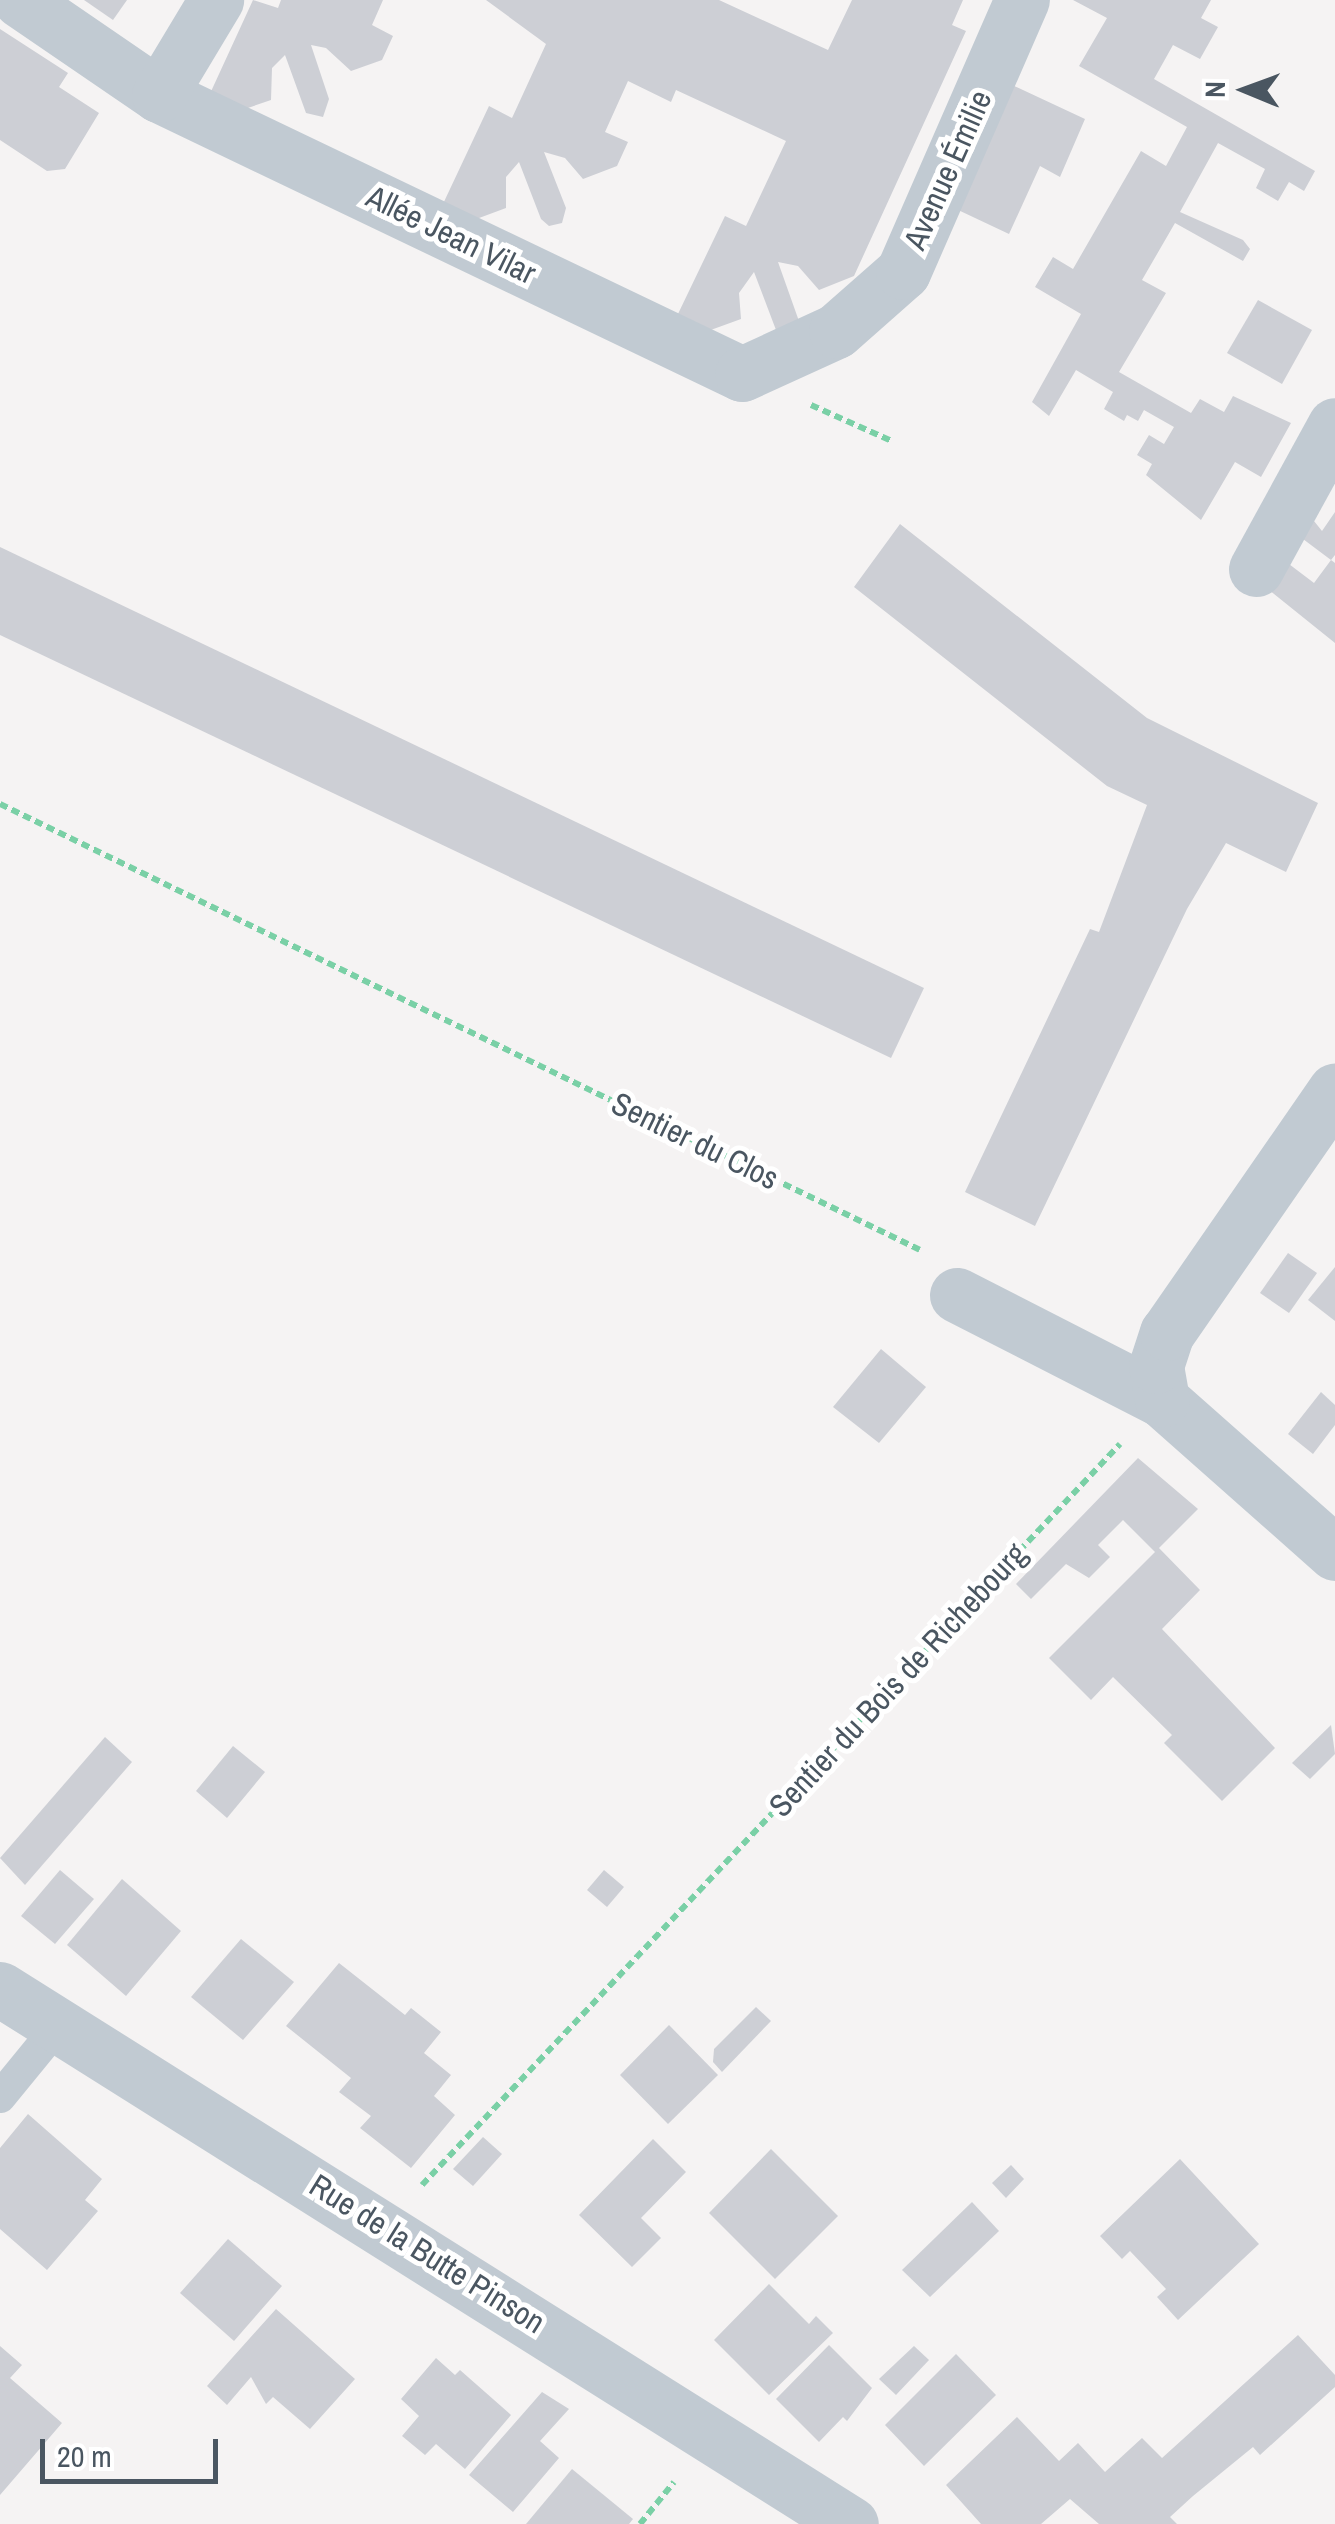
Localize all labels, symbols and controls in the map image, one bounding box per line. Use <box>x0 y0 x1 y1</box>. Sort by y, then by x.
north arrow <box>1195 40 1295 140</box>
text: N <box>1196 81 1234 98</box>
street label: Avenue Émilie <box>896 84 1000 256</box>
street label: Allée Jean Vilar <box>360 178 542 292</box>
street label: Sentier du Clos <box>605 1084 785 1198</box>
street label: Sentier du Bois de Richebourg <box>761 1535 1035 1825</box>
street label: Rue de la Butte Pinson <box>302 2166 552 2342</box>
scale bar <box>45 2419 222 2481</box>
text: 20 m <box>57 2436 112 2476</box>

